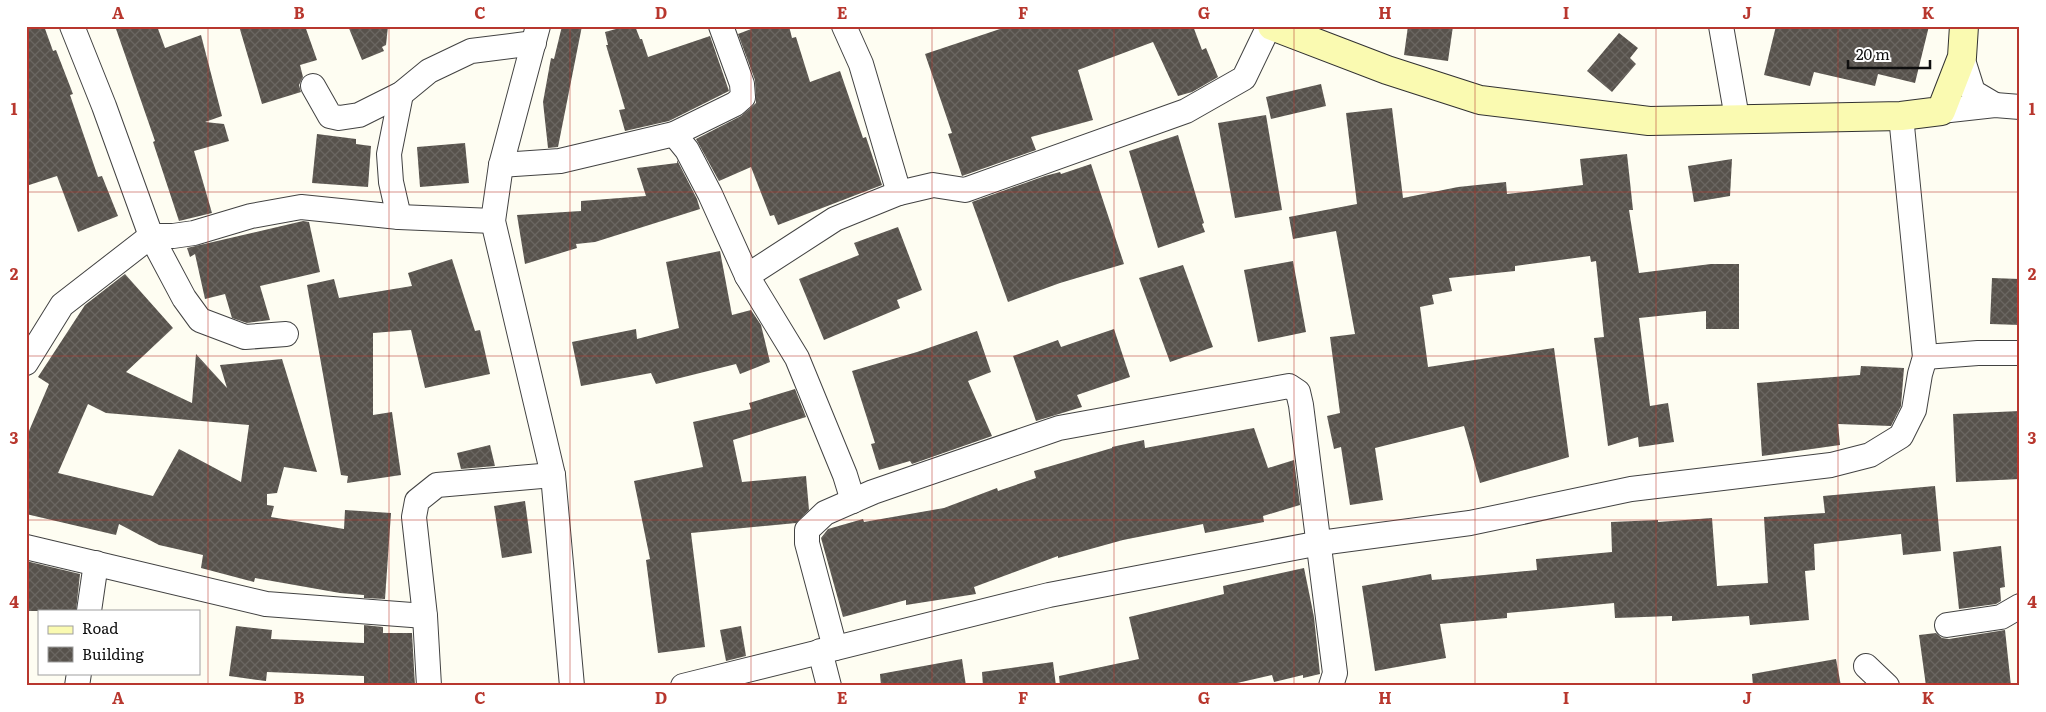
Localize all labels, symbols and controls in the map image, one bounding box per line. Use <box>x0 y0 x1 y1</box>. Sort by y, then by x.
text: A <box>112 0 124 24</box>
text: B <box>293 0 305 24</box>
text: C <box>474 0 486 24</box>
text: D <box>655 0 667 24</box>
text: E <box>837 0 848 24</box>
text: F <box>1018 0 1028 24</box>
text: G <box>1198 0 1210 24</box>
text: H <box>1378 0 1392 24</box>
text: I <box>1563 0 1569 24</box>
text: J <box>1742 0 1752 24</box>
text: K <box>1922 0 1935 24</box>
scale bar <box>1848 38 1931 70</box>
text: 20 m <box>1856 42 1890 65</box>
text: 1 <box>11 96 18 120</box>
text: 1 <box>2029 96 2036 120</box>
text: 2 <box>10 261 19 285</box>
text: 2 <box>2028 261 2037 285</box>
text: 3 <box>10 425 19 449</box>
text: 3 <box>2028 425 2037 449</box>
text: 4 <box>9 589 19 613</box>
text: 4 <box>2027 589 2037 613</box>
legend <box>38 610 200 674</box>
text: Road <box>82 616 118 639</box>
text: Building <box>82 642 144 665</box>
text: A <box>112 685 124 709</box>
text: B <box>293 685 305 709</box>
text: C <box>474 685 486 709</box>
text: D <box>655 685 667 709</box>
text: E <box>837 685 848 709</box>
text: F <box>1018 685 1028 709</box>
text: G <box>1198 685 1210 709</box>
text: H <box>1378 685 1392 709</box>
text: I <box>1563 685 1569 709</box>
text: J <box>1742 685 1752 709</box>
text: K <box>1922 685 1935 709</box>

